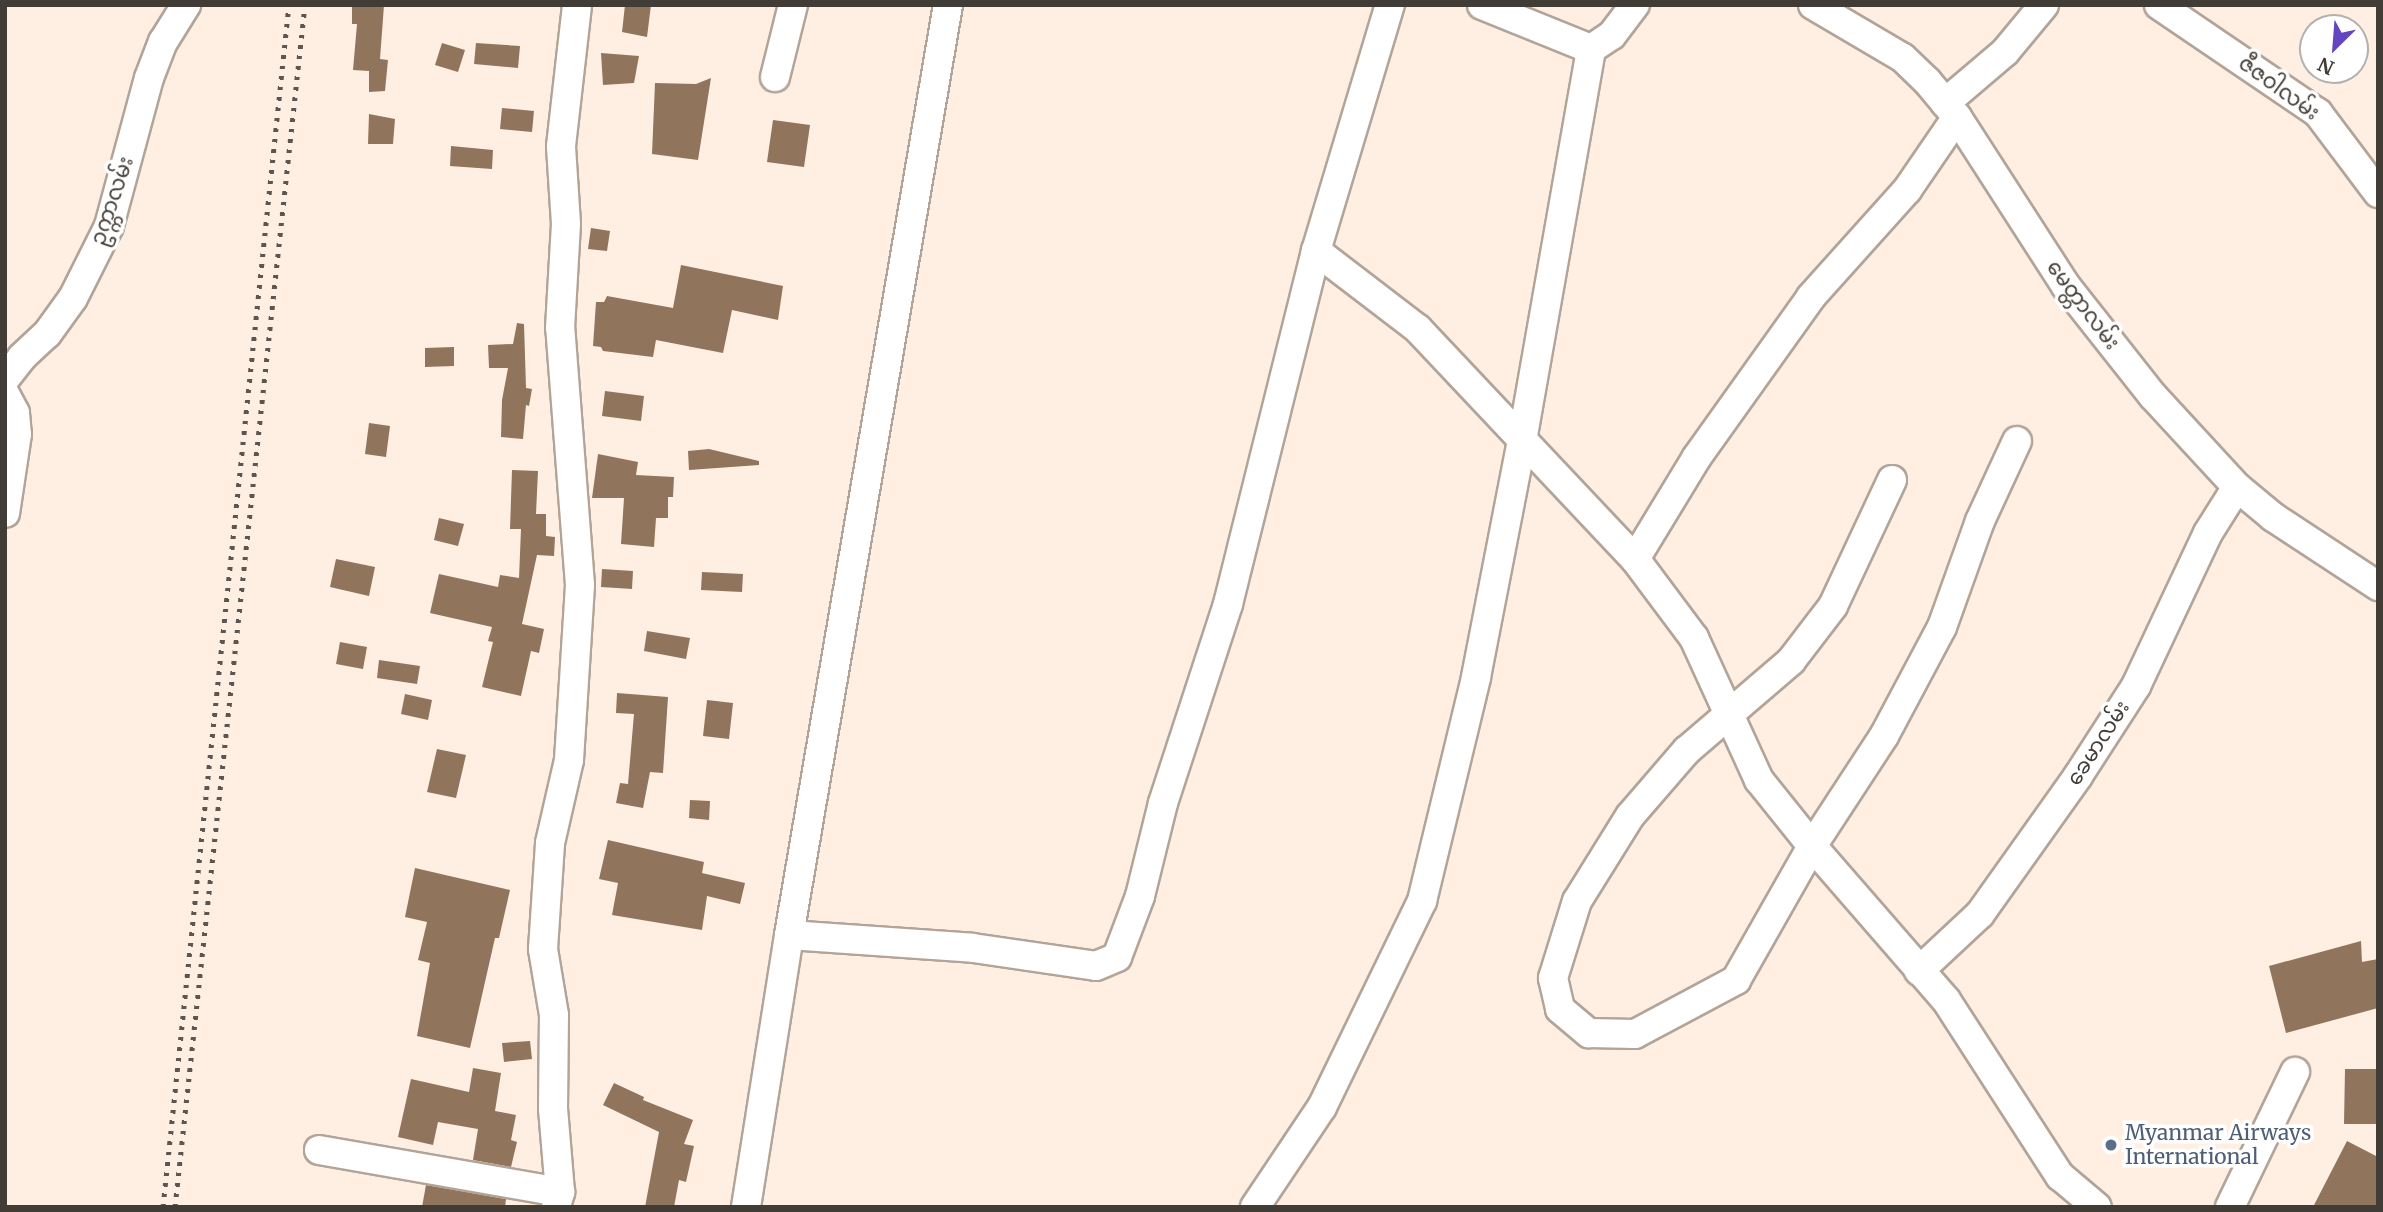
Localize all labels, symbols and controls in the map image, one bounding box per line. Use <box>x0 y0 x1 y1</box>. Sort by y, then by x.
north arrow <box>2299 14 2369 84</box>
street label: ဇီဇဝါလမ်း <box>2234 50 2324 126</box>
text: N <box>2314 52 2338 80</box>
street label: ဥက္ကာလမ်း <box>85 153 139 249</box>
street label: မေတ္တာလမ်း <box>2041 255 2125 355</box>
street label: ခေမာလမ်း <box>2061 696 2135 790</box>
place label: Myanmar Airways International <box>2125 1120 2311 1170</box>
marker: Myanmar Airways International <box>2103 1137 2119 1153</box>

